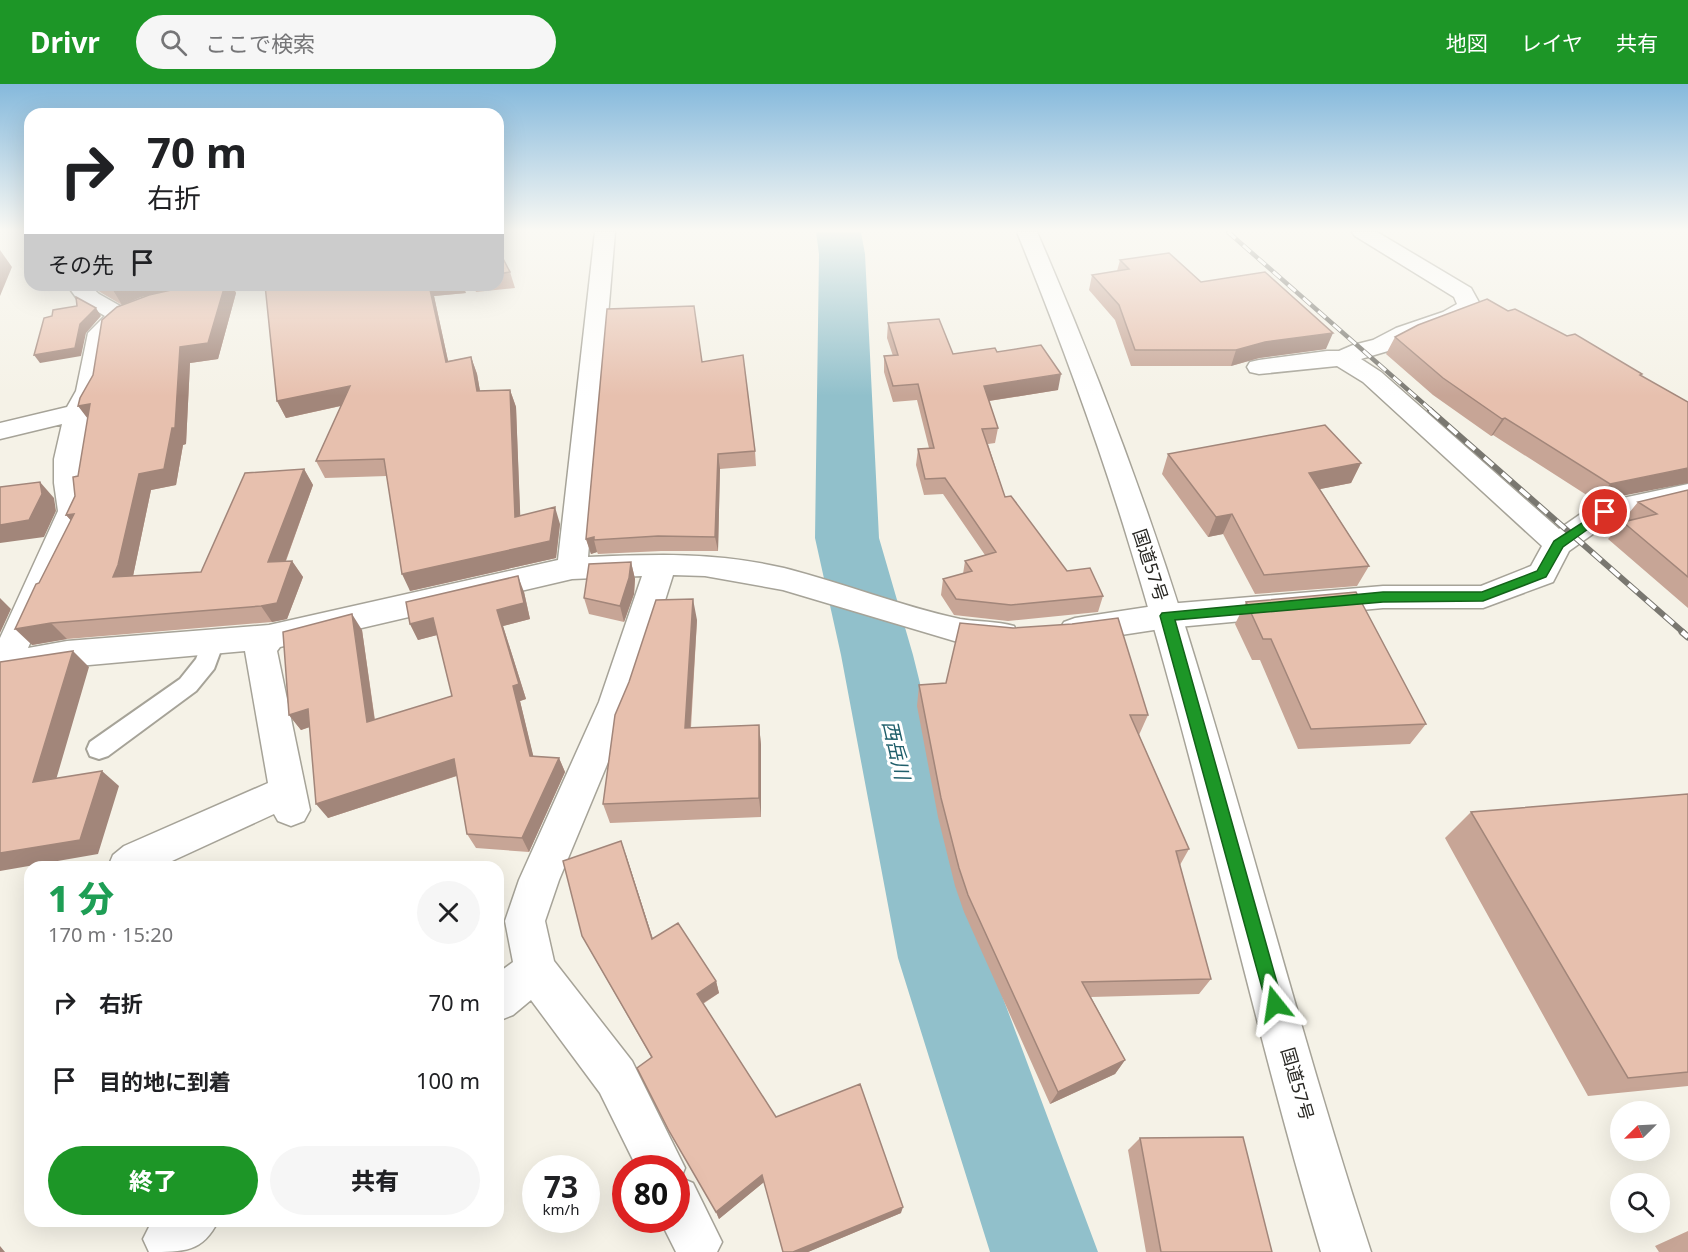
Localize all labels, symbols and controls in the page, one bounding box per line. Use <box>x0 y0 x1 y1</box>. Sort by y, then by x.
search box <box>136 15 556 69</box>
text: Drivr <box>30 23 100 61</box>
icon: search <box>157 26 190 59</box>
text: ここで検索 <box>205 28 315 58</box>
text: 地図 <box>1446 29 1488 57</box>
text: レイヤ <box>1521 29 1583 57</box>
text: 共有 <box>1616 29 1658 57</box>
text: 70 m <box>147 123 247 180</box>
icon: right <box>48 132 126 210</box>
text: 右折 <box>147 179 201 216</box>
icon: arrive <box>126 246 159 279</box>
text: その先 <box>48 249 114 279</box>
pin <box>1579 486 1630 537</box>
icon: arrive <box>1588 495 1621 528</box>
street label: 国道57号 <box>1128 526 1174 604</box>
water label: 西岳川 <box>877 718 917 784</box>
text: 1 分 <box>48 874 114 923</box>
button: close <box>417 881 480 944</box>
text: 170 m · 15:20 <box>48 921 173 948</box>
position arrow <box>1243 972 1307 1036</box>
icon: right <box>48 986 81 1019</box>
text: 70 m <box>429 987 480 1017</box>
text: 右折 <box>99 988 143 1018</box>
street label: 国道57号 <box>1276 1045 1320 1123</box>
icon: arrive <box>48 1064 81 1097</box>
text: 100 m <box>416 1065 480 1095</box>
text: 目的地に到着 <box>99 1066 231 1096</box>
north arrow <box>1610 1101 1670 1161</box>
map controls <box>1610 1101 1670 1233</box>
button: 終了 <box>48 1146 258 1215</box>
button: 共有 <box>270 1146 480 1215</box>
speed limit sign: 80 <box>612 1155 690 1233</box>
text: 73 <box>544 1166 578 1207</box>
button: search <box>1610 1173 1670 1233</box>
text: km/h <box>543 1199 579 1219</box>

